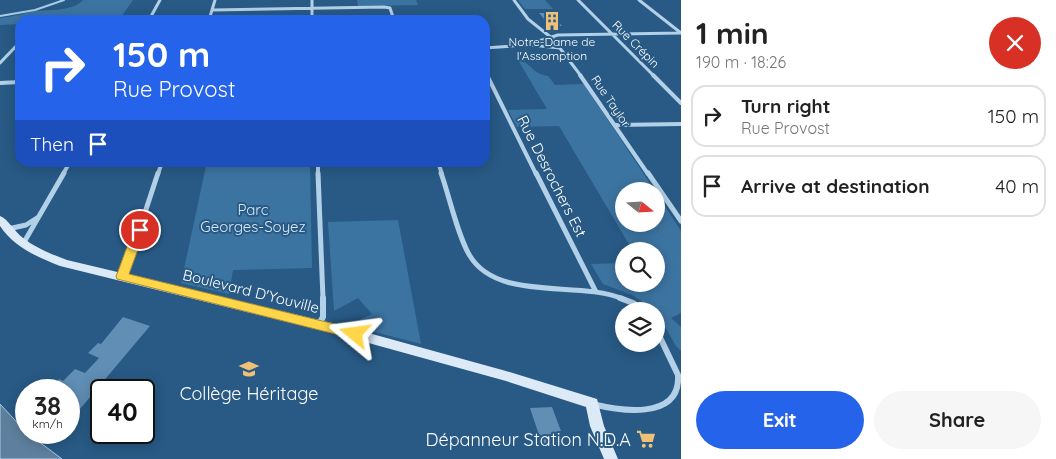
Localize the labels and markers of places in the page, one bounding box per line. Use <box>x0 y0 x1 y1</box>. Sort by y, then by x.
building icon: Notre-Dame de l'Assomption <box>541 10 563 32</box>
place label: Notre-Dame de l'Assomption <box>509 34 596 63</box>
pin <box>119 209 161 251</box>
school or university icon: Collège Héritage <box>238 358 260 380</box>
place label: Collège Héritage <box>180 382 318 405</box>
place label: Dépanneur Station N.D.A <box>425 428 631 451</box>
supermarket icon: Dépanneur Station N.D.A <box>635 428 657 450</box>

